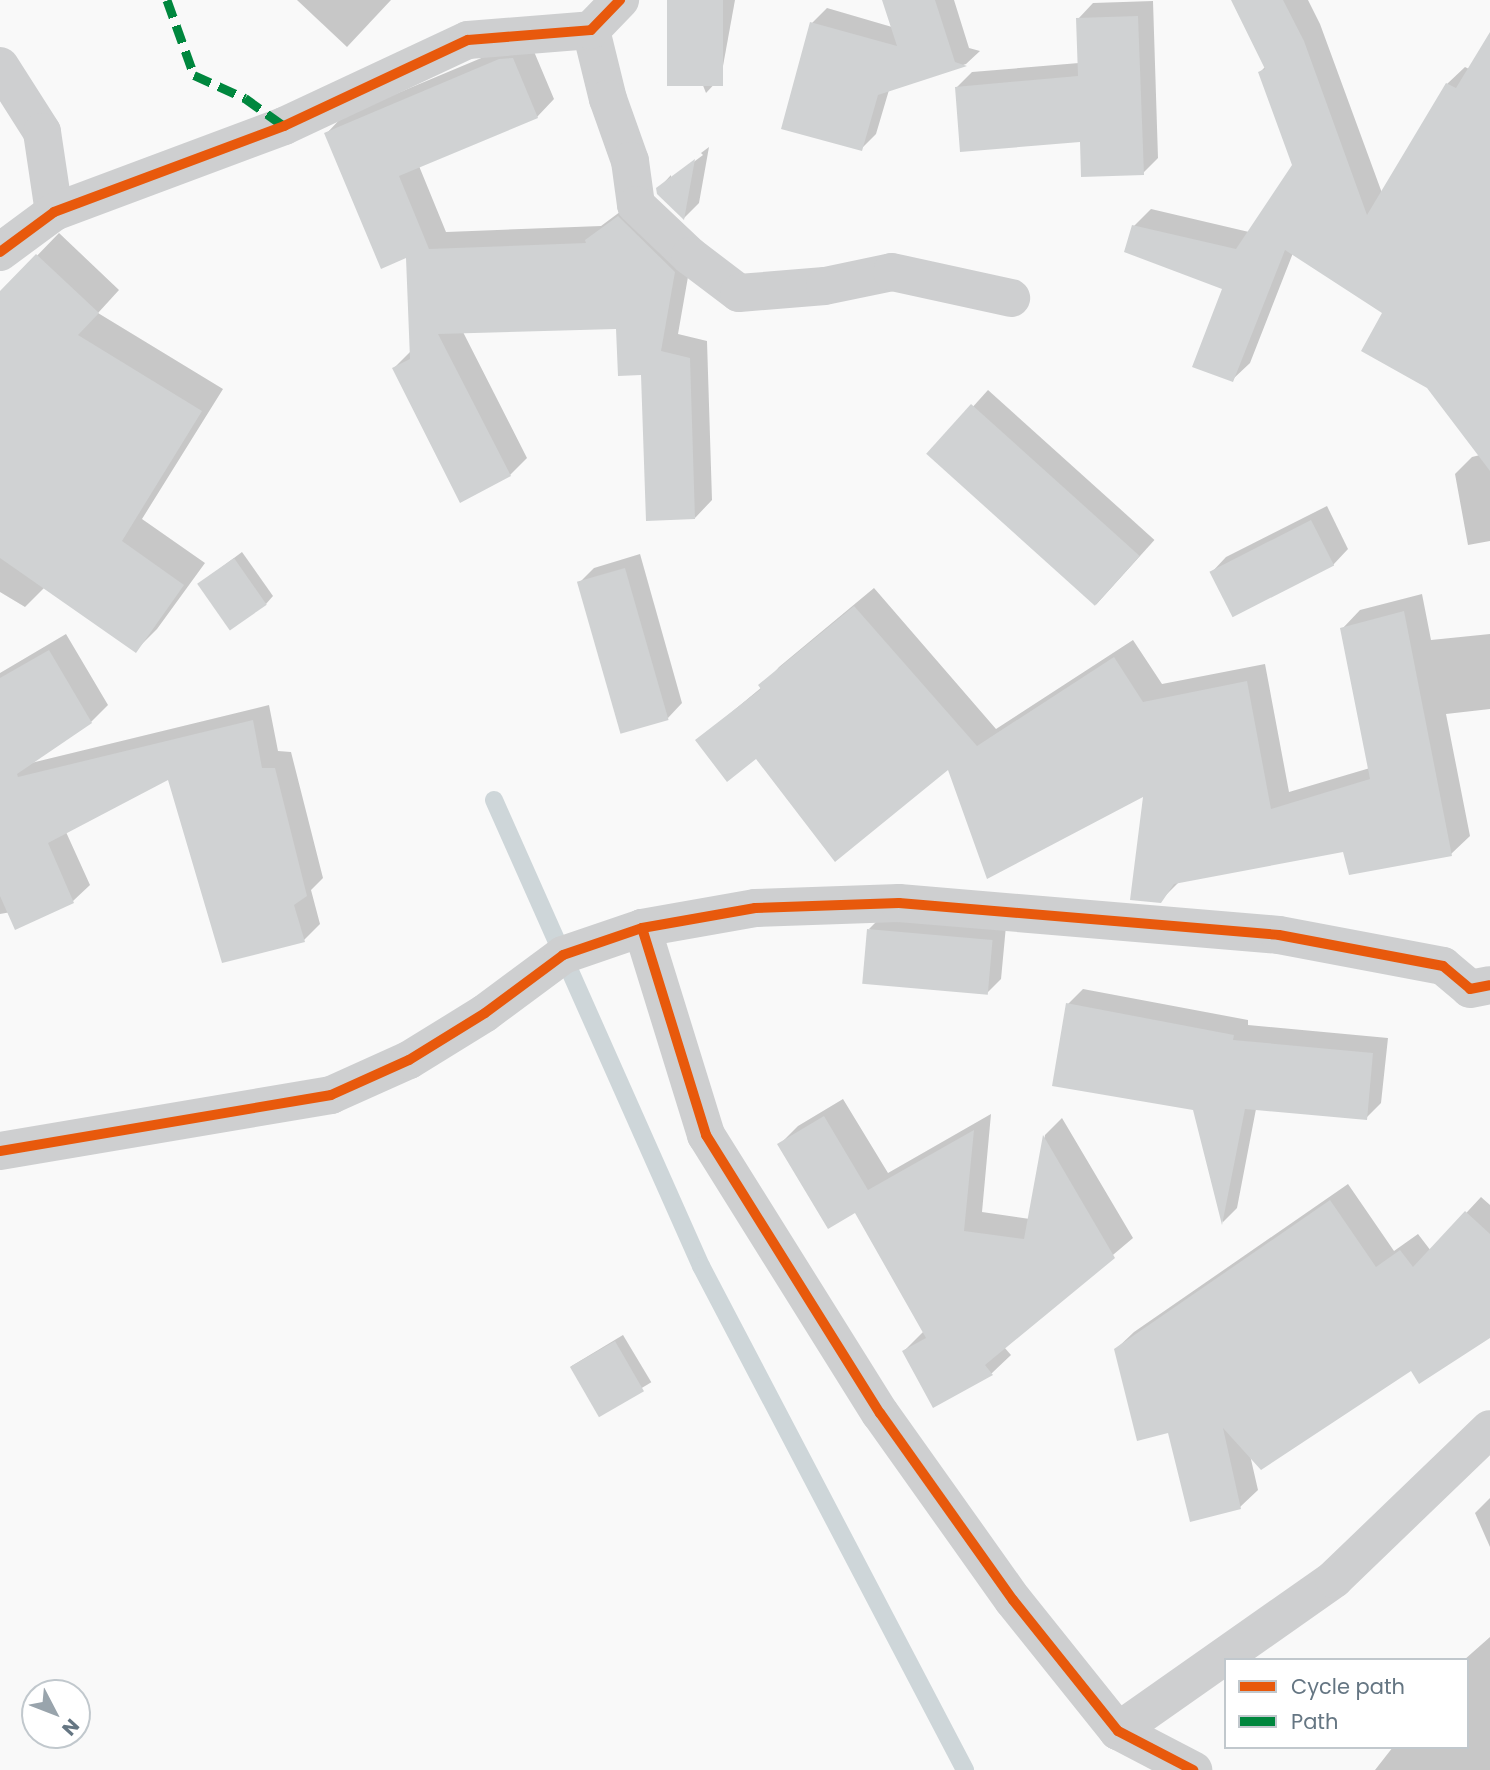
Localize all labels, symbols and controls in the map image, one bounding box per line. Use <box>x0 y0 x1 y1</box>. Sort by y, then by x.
legend <box>1224 1658 1469 1749</box>
text: Cycle path <box>1291 1672 1405 1701</box>
north arrow <box>21 1679 91 1749</box>
text: Path <box>1291 1707 1338 1736</box>
text: N <box>56 1713 85 1741</box>

